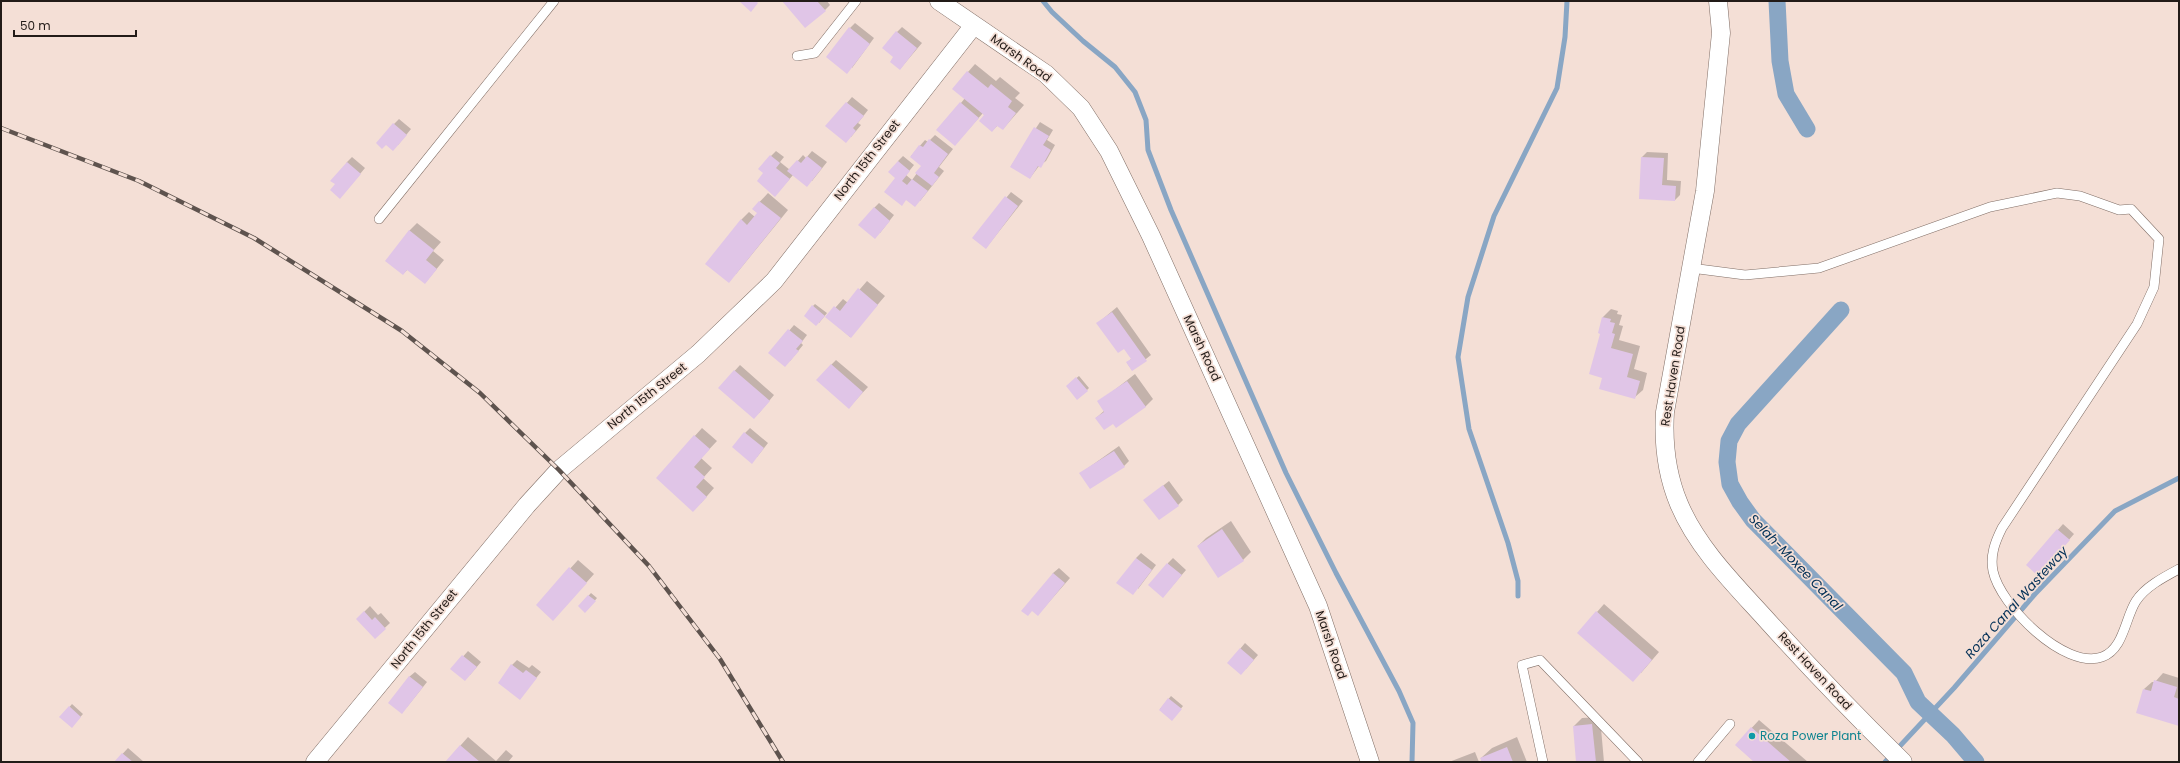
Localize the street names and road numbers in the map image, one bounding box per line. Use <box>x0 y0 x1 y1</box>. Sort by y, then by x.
street label: Marsh Road <box>987 30 1055 85</box>
street label: North 15th Street <box>830 116 903 203</box>
street label: Marsh Road <box>1180 312 1225 384</box>
street label: Rest Haven Road <box>1656 325 1689 427</box>
street label: North 15th Street <box>603 358 690 433</box>
street label: North 15th Street <box>386 585 461 672</box>
street label: Marsh Road <box>1312 608 1351 681</box>
street label: Rest Haven Road <box>1775 628 1856 713</box>

